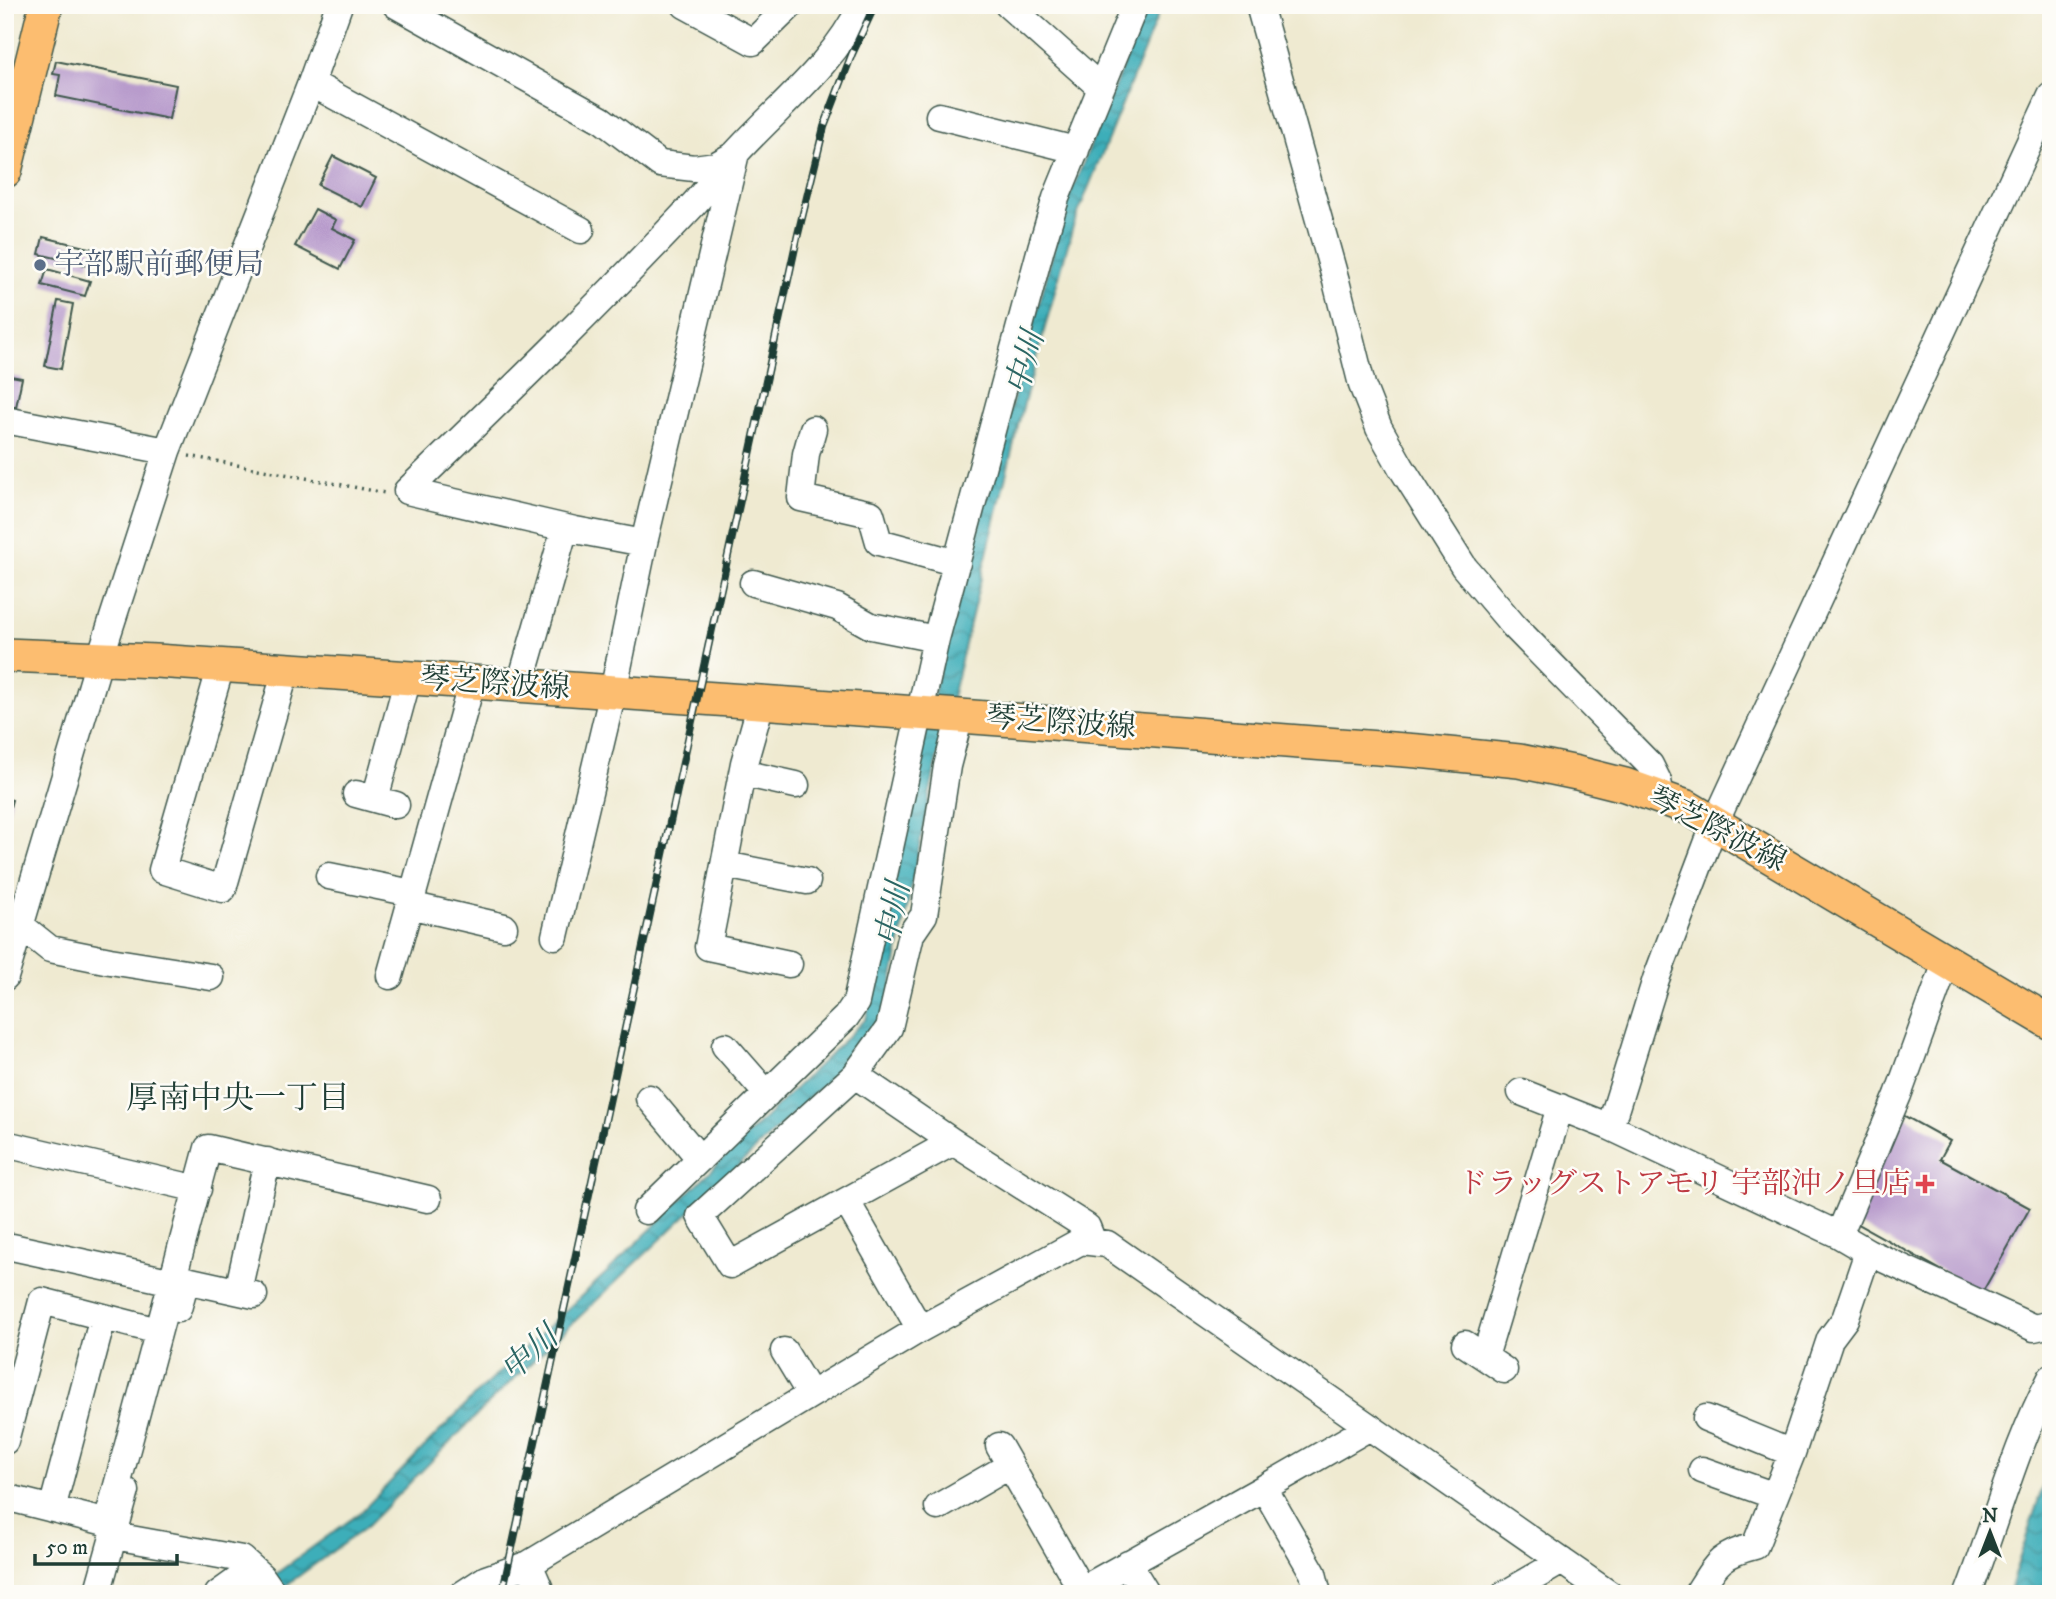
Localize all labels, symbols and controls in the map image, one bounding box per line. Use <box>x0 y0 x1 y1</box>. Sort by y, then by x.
place label: 宇部駅前郵便局 <box>54 247 264 284</box>
marker: 宇部駅前郵便局 <box>32 257 48 273</box>
water label: 中川 <box>998 324 1055 399</box>
street label: 琴芝際波線 <box>419 660 571 708</box>
street label: 琴芝際波線 <box>985 699 1137 747</box>
street label: 琴芝際波線 <box>1642 779 1792 881</box>
water label: 中川 <box>868 876 920 949</box>
district label: 厚南中央一丁目 <box>126 1079 350 1119</box>
place label: ドラッグストアモリ 宇部沖ノ旦店 <box>1458 1166 1911 1203</box>
marker: ドラッグストアモリ 宇部沖ノ旦店 <box>1917 1176 1933 1192</box>
water label: 中川 <box>493 1316 569 1390</box>
north arrow <box>1954 1498 2024 1568</box>
text: N <box>1982 1505 1998 1528</box>
scale bar <box>35 1522 177 1566</box>
text: 50 m <box>46 1535 88 1561</box>

